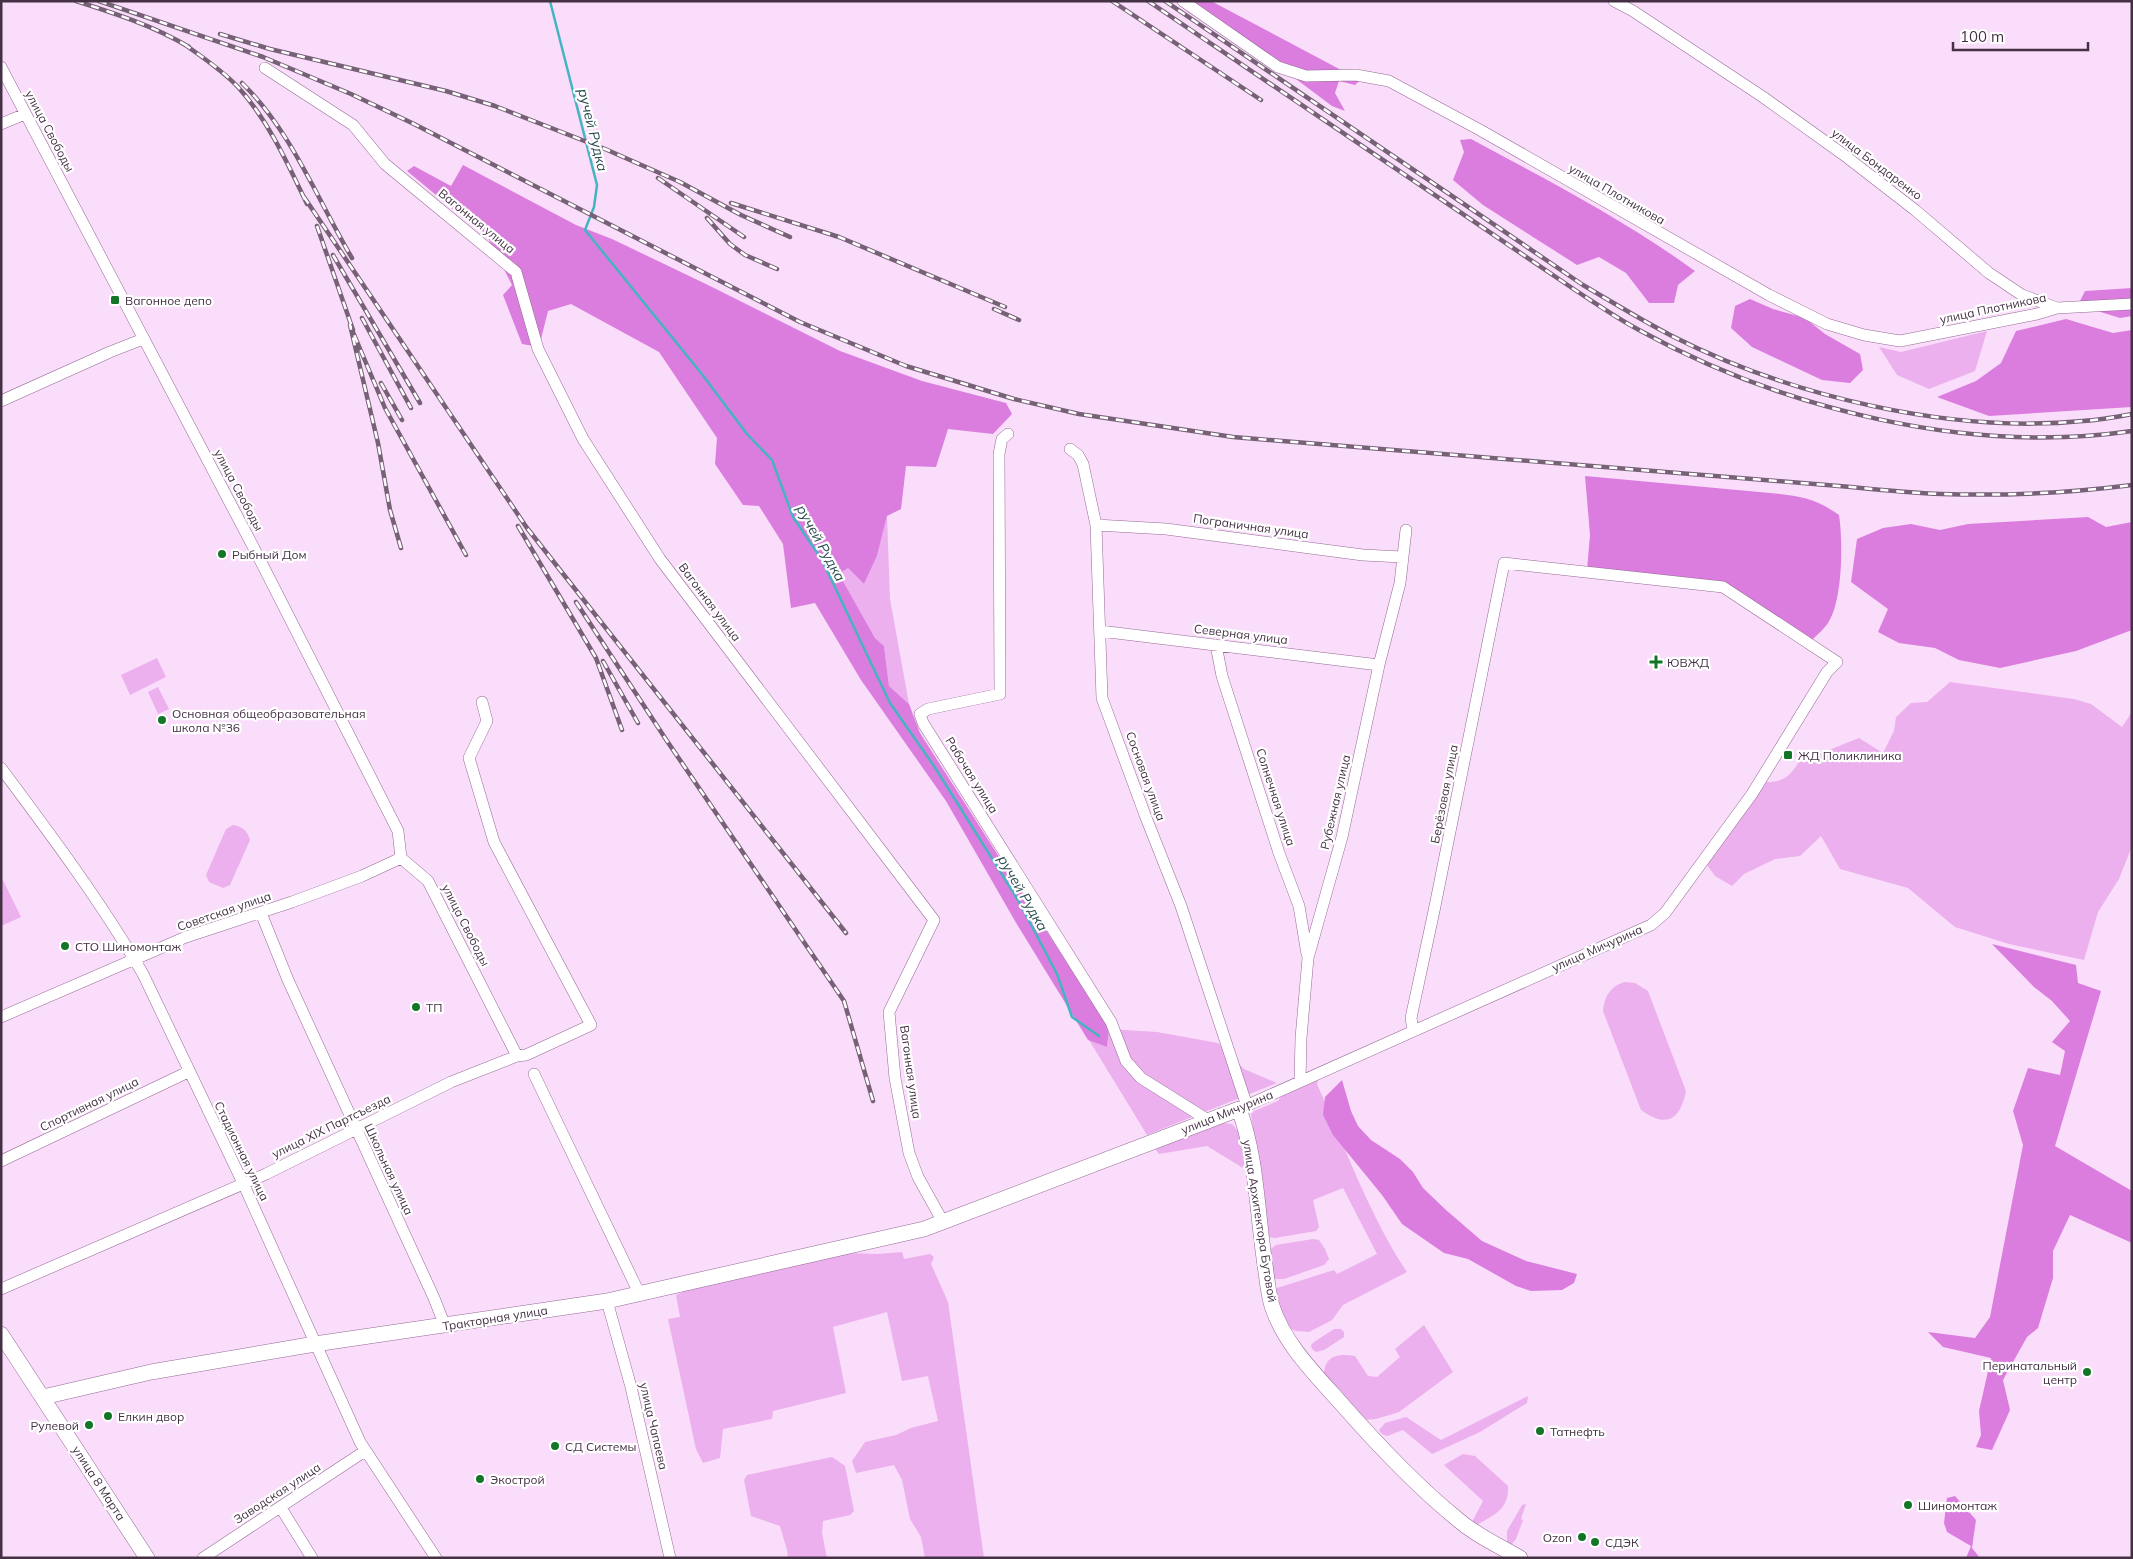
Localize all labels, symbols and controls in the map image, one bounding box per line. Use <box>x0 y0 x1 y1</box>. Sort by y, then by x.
scale bar <box>1953 20 2088 52</box>
text: 100 m <box>1960 27 2004 46</box>
water label: ручей Рудка <box>574 87 612 174</box>
street label: улица Свободы <box>22 88 78 174</box>
street label: улица Бондаренко <box>1829 125 1925 203</box>
street label: улица Плотникова <box>1566 160 1668 228</box>
street label: Вагонная улица <box>436 186 518 256</box>
street label: улица Плотникова <box>1938 289 2048 327</box>
place label: Вагонное депо <box>125 293 212 308</box>
marker: Вагонное депо <box>109 294 121 306</box>
street label: улица Свободы <box>211 447 267 533</box>
water label: ручей Рудка <box>793 502 850 585</box>
street label: Пограничная улица <box>1192 510 1310 542</box>
place label: Рыбный Дом <box>232 547 307 562</box>
marker: Рыбный Дом <box>216 548 228 560</box>
street label: Вагонная улица <box>676 560 744 644</box>
street label: Северная улица <box>1193 621 1289 647</box>
marker: ЮВЖД <box>1649 655 1663 669</box>
place label: ЮВЖД <box>1667 655 1710 670</box>
place label: Основная общеобразовательная школа №36 <box>172 706 366 735</box>
marker: Основная общеобразовательная школа №36 <box>156 714 168 726</box>
street label: Сосновая улица <box>1123 729 1169 823</box>
street label: Рабочая улица <box>942 734 1002 816</box>
street label: Берёзовая улица <box>1427 743 1461 845</box>
street label: Солнечная улица <box>1253 746 1299 848</box>
place label: ЖД Поликлиника <box>1798 748 1902 763</box>
marker: ЖД Поликлиника <box>1782 749 1794 761</box>
street label: Рубежная улица <box>1317 753 1353 851</box>
water label: ручей Рудка <box>994 852 1052 935</box>
street label: улица Свободы <box>439 881 493 969</box>
street label: Советская улица <box>175 888 273 934</box>
street label: улица Мичурина <box>1549 921 1645 975</box>
place label: СТО Шиномонтаж <box>75 939 182 954</box>
marker: СТО Шиномонтаж <box>59 940 71 952</box>
place label: ТП <box>426 1000 442 1015</box>
marker: ТП <box>410 1001 422 1013</box>
street label: Вагонная улица <box>897 1024 925 1120</box>
street label: Спортивная улица <box>37 1074 141 1134</box>
street label: улица Мичурина <box>1179 1087 1275 1137</box>
street label: улица XIX Партсъезда <box>269 1091 393 1161</box>
street label: Стадионная улица <box>211 1099 273 1203</box>
street label: Школьная улица <box>361 1121 417 1217</box>
street label: улица Архитектора Бутовой <box>1240 1139 1280 1303</box>
street label: Тракторная улица <box>441 1302 549 1334</box>
place label: Перинатальный центр <box>1983 1358 2077 1387</box>
marker: Перинатальный центр <box>2081 1366 2093 1378</box>
street label: улица Чапаева <box>637 1381 671 1471</box>
place label: Елкин двор <box>118 1409 184 1424</box>
marker: Елкин двор <box>102 1410 114 1422</box>
place label: Рулевой <box>31 1418 79 1433</box>
marker: Рулевой <box>83 1419 95 1431</box>
place label: Татнефть <box>1550 1424 1605 1439</box>
marker: Татнефть <box>1534 1425 1546 1437</box>
place label: СД Системы <box>565 1439 636 1454</box>
marker: СД Системы <box>549 1440 561 1452</box>
street label: улица 8 Марта <box>69 1443 129 1523</box>
street label: Заводская улица <box>231 1459 323 1527</box>
place label: Экострой <box>490 1472 545 1487</box>
marker: Экострой <box>474 1473 486 1485</box>
place label: Шиномонтаж <box>1918 1498 1997 1513</box>
marker: Шиномонтаж <box>1902 1499 1914 1511</box>
place label: Ozon <box>1543 1530 1572 1545</box>
marker: Ozon <box>1576 1531 1588 1543</box>
place label: СДЭК <box>1605 1535 1639 1550</box>
marker: СДЭК <box>1589 1536 1601 1548</box>

